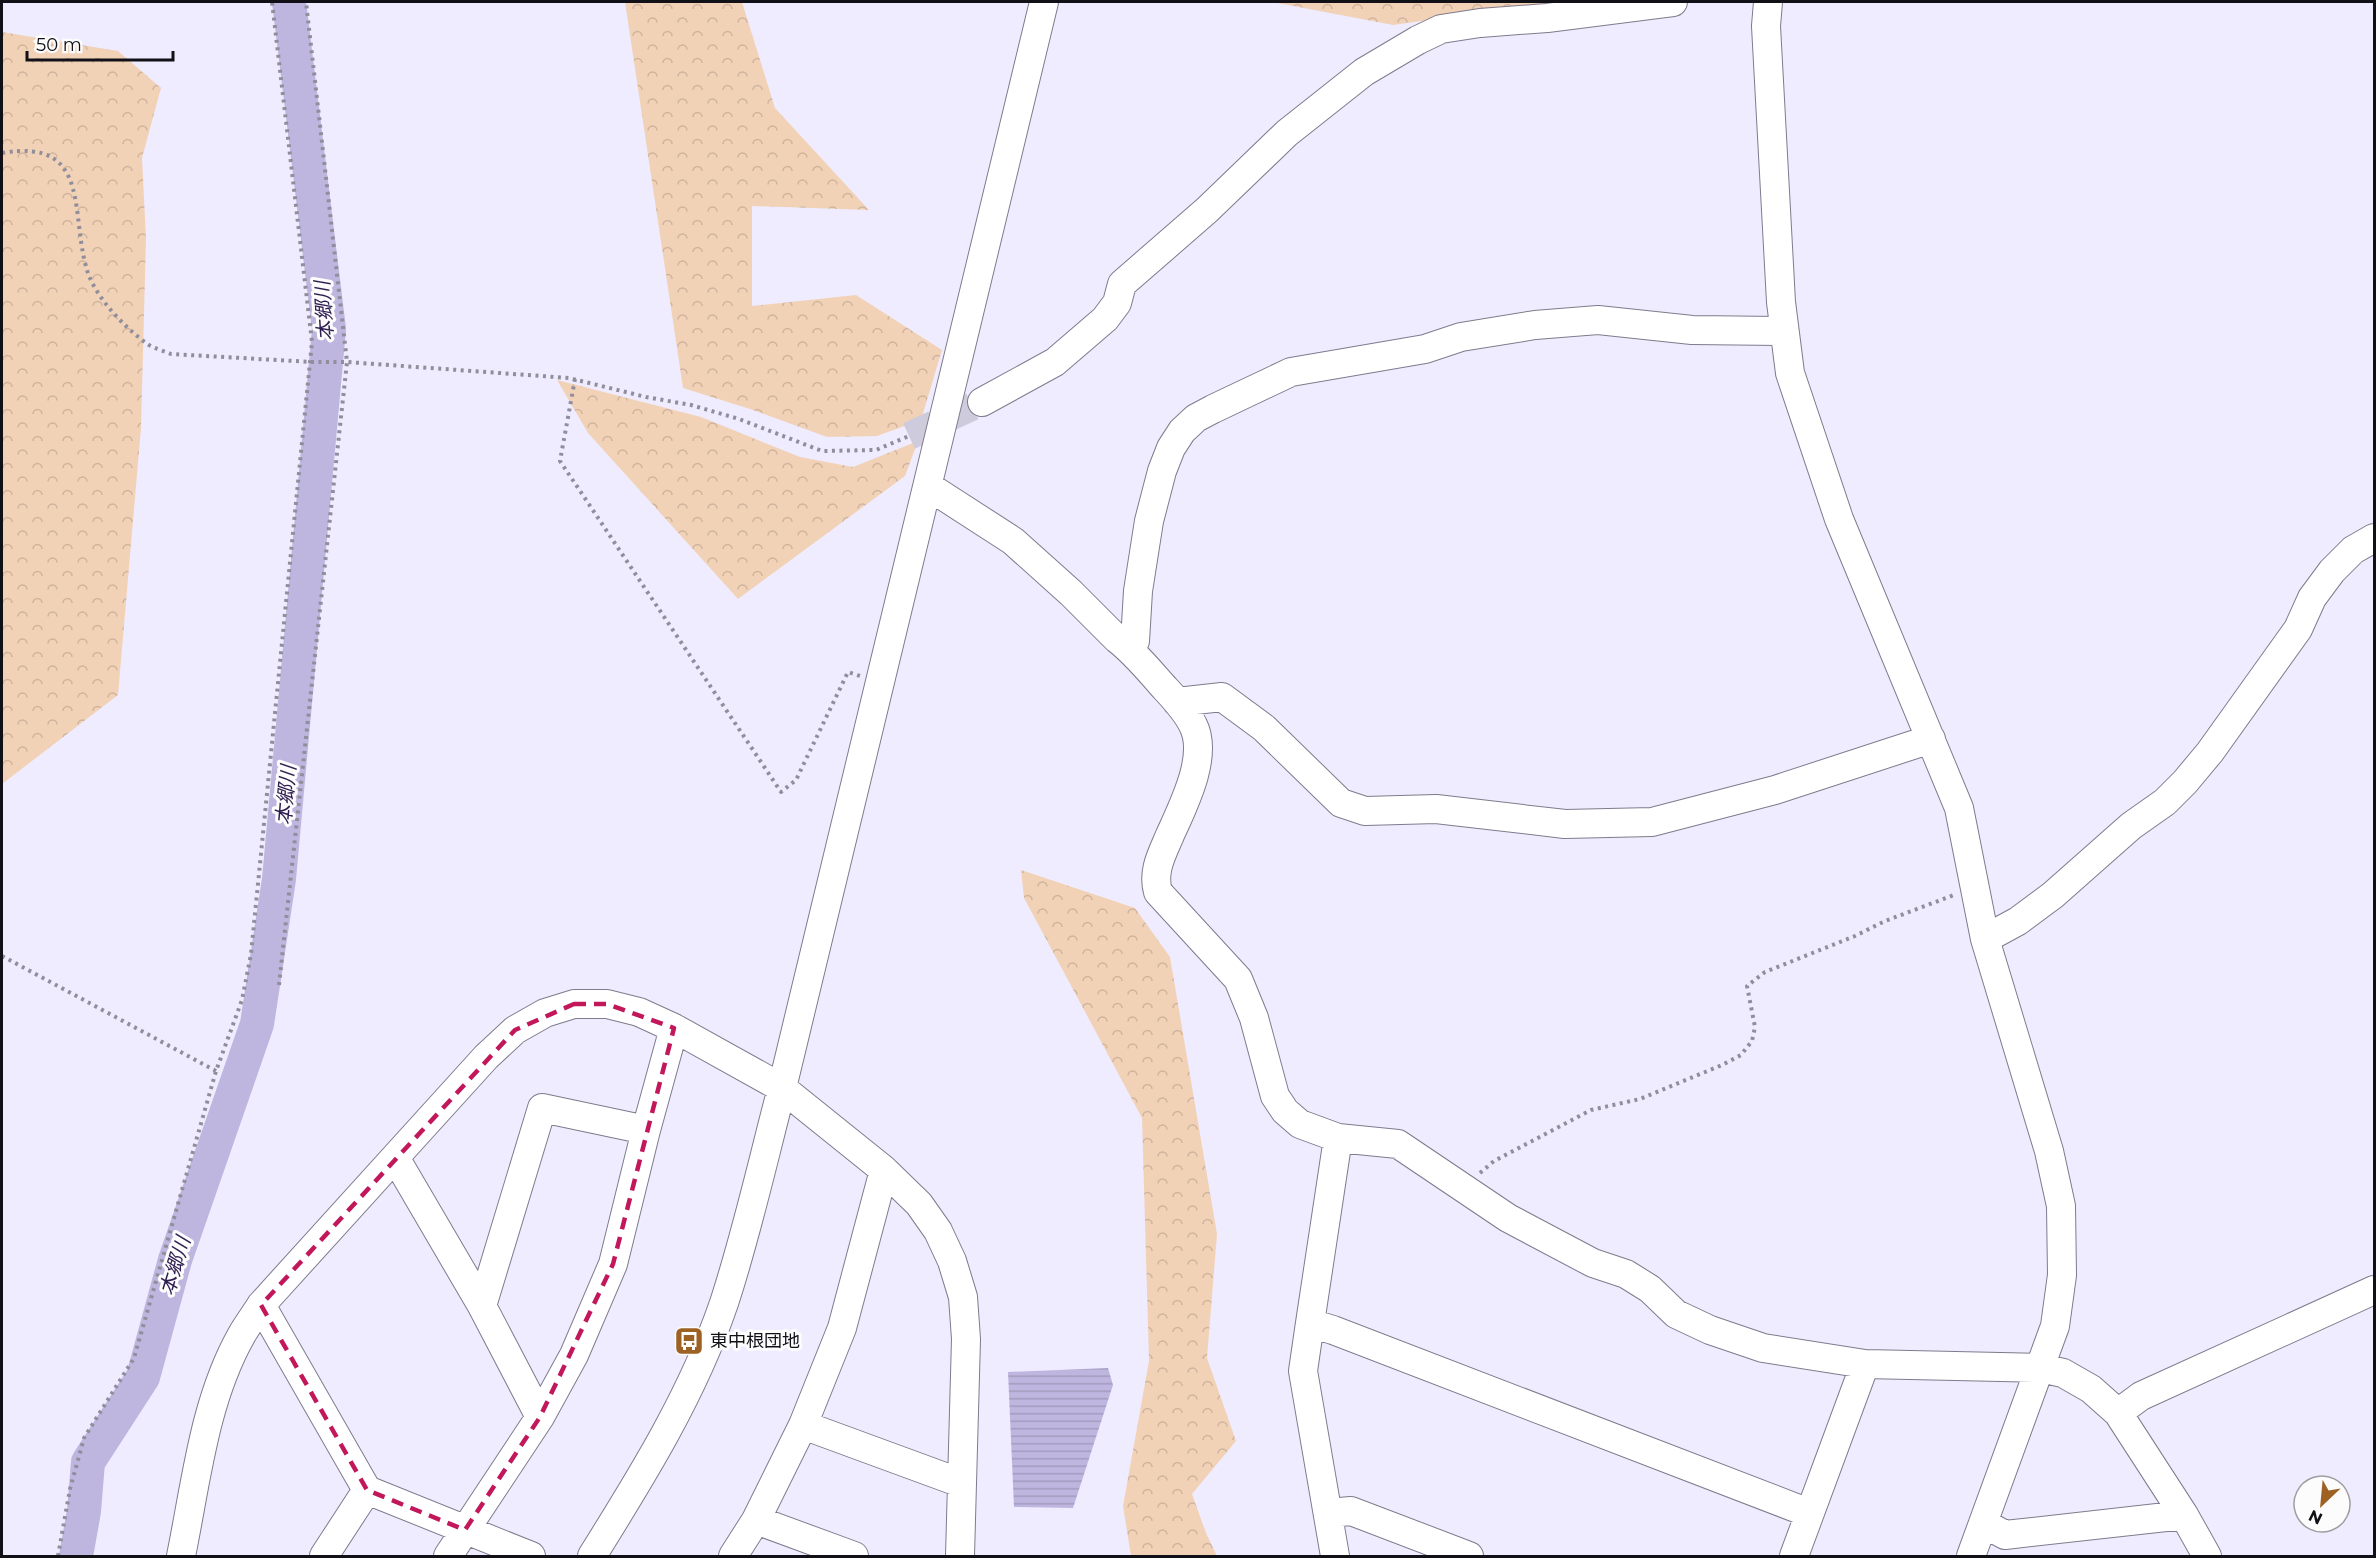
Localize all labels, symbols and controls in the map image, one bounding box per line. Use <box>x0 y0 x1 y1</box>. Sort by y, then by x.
scale bar <box>27 24 172 62</box>
text: 50 m <box>36 34 82 56</box>
water label: 本郷川 <box>310 278 338 342</box>
water label: 本郷川 <box>271 762 301 826</box>
water label: 本郷川 <box>155 1232 196 1298</box>
bus stop icon: 東中根団地 <box>673 1325 705 1357</box>
place label: 東中根団地 <box>710 1330 800 1352</box>
north arrow <box>2292 1474 2352 1534</box>
text: N <box>2306 1506 2326 1528</box>

